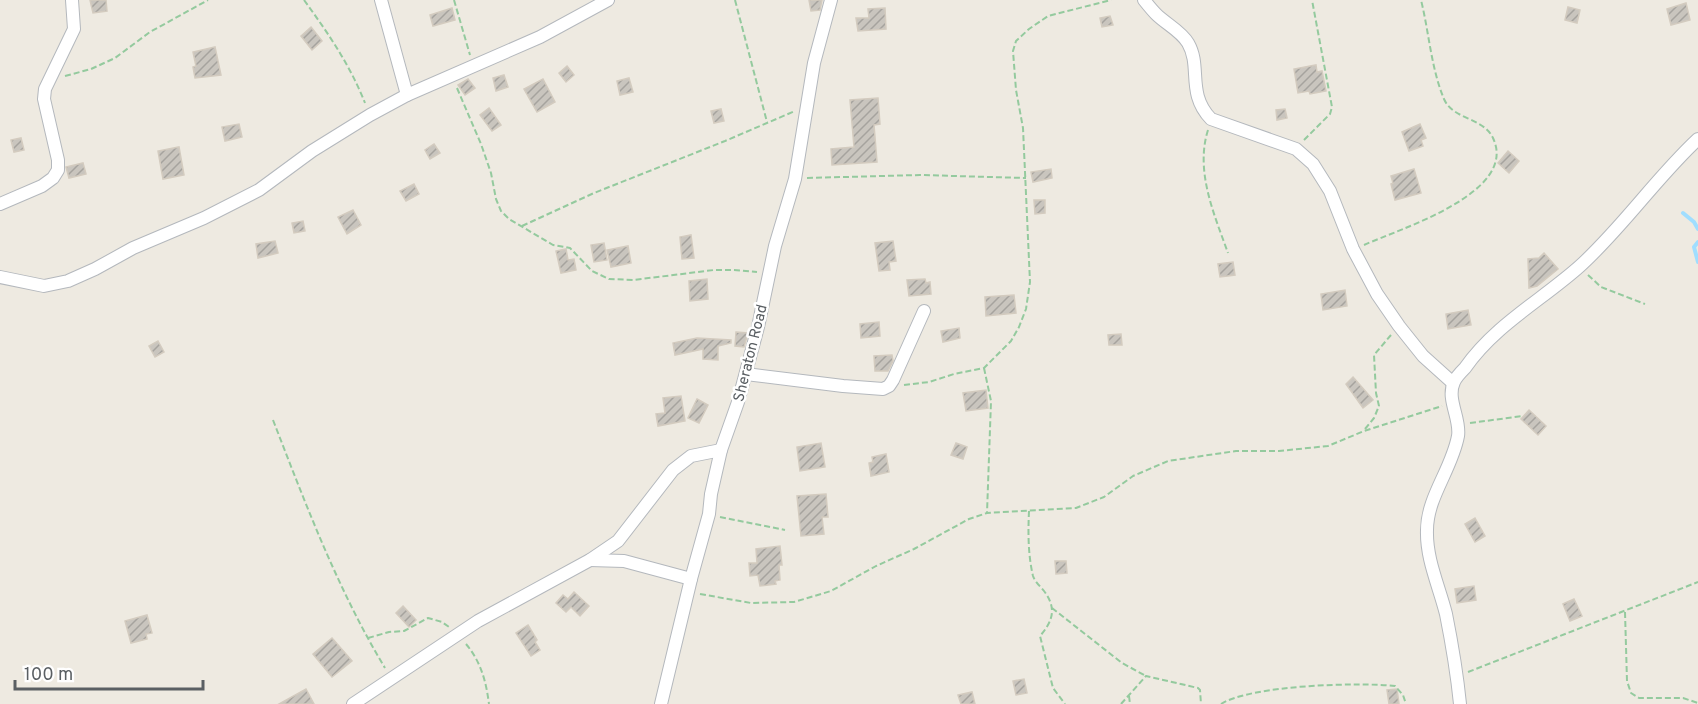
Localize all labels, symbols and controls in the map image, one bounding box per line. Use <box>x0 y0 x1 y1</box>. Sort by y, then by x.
street label: Sheraton Road <box>730 303 773 404</box>
scale bar <box>15 653 202 691</box>
text: 100 m <box>24 664 73 687</box>

